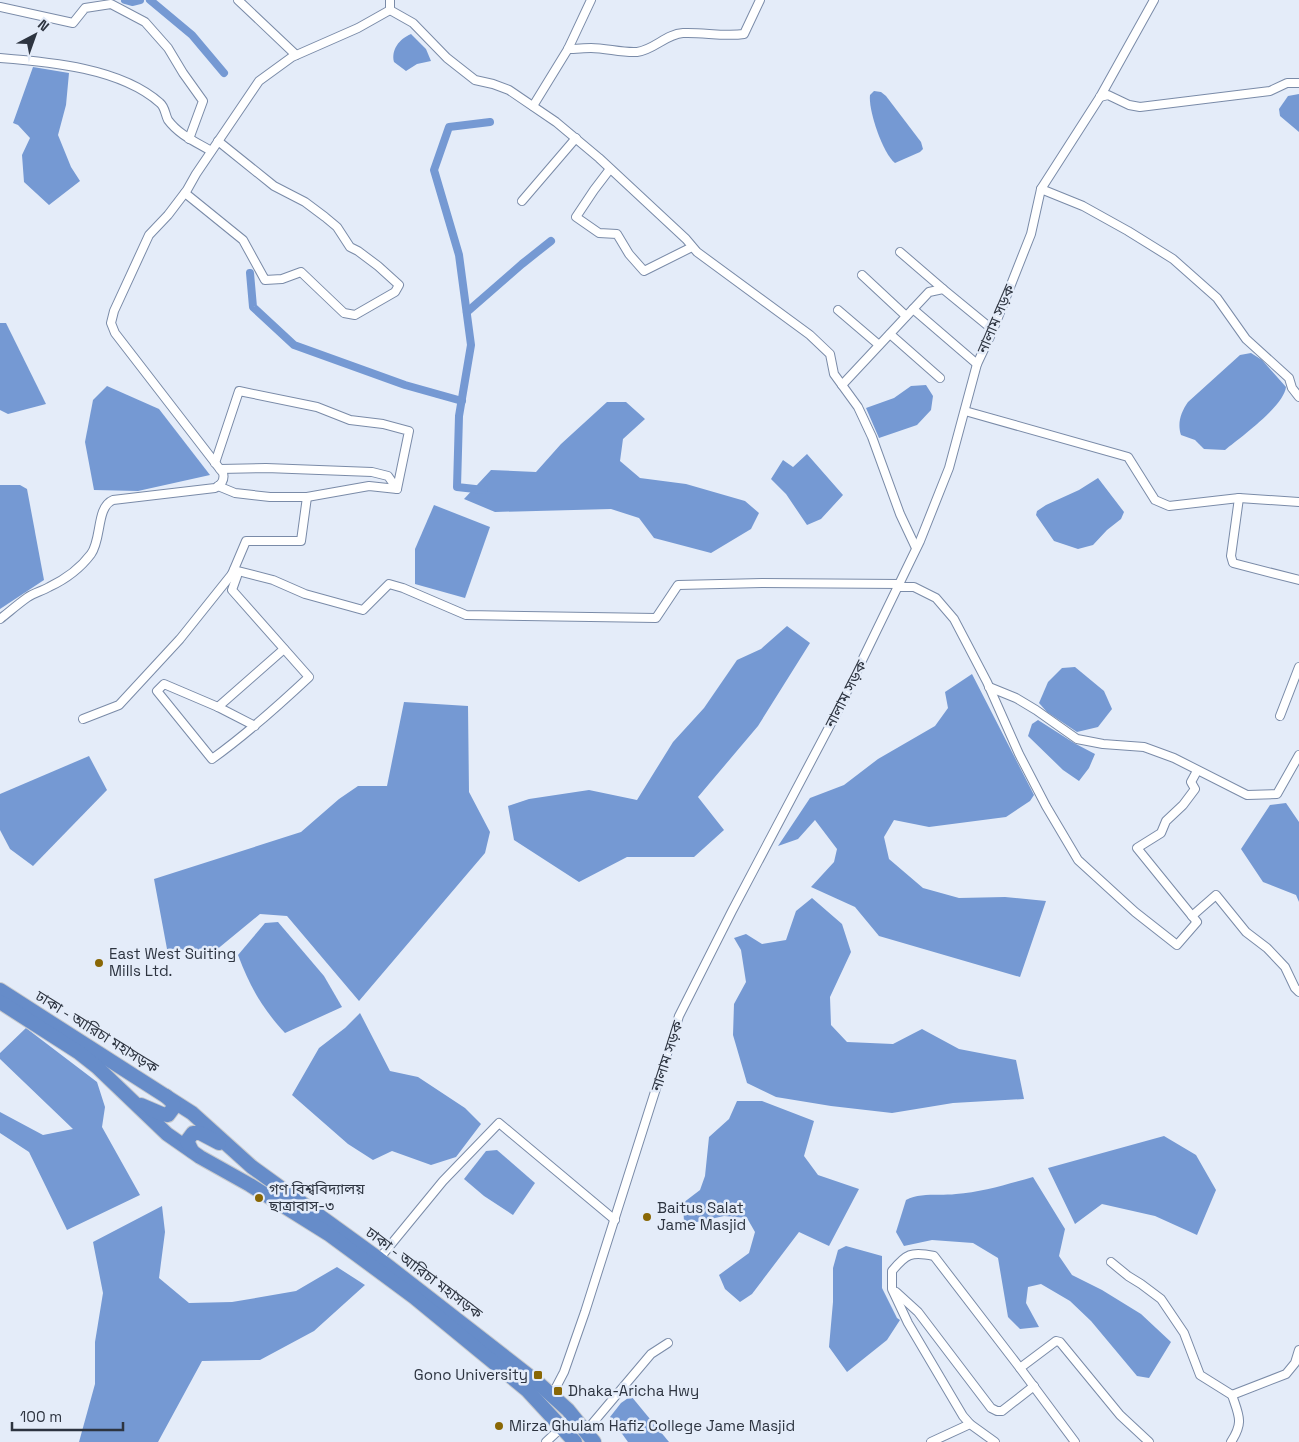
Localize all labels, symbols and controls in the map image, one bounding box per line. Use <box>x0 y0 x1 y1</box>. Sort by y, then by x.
north arrow <box>10 10 60 60</box>
text: N <box>34 15 53 35</box>
street label: নালাম সড়ক <box>972 281 1019 357</box>
street label: নালাম সড়ক <box>820 656 871 732</box>
place label: East West Suiting Mills Ltd. <box>109 944 236 980</box>
marker: East West Suiting Mills Ltd. <box>93 957 105 969</box>
street label: ঢাকা - আরিচা মহাসড়ক <box>31 985 163 1078</box>
street label: নালাম সড়ক <box>646 1017 687 1095</box>
place label: গণ বিশ্ববিদ্যালয় ছাত্রাবাস-৩ <box>268 1179 365 1215</box>
marker: গণ বিশ্ববিদ্যালয় ছাত্রাবাস-৩ <box>253 1192 265 1204</box>
place label: Baitus Salat Jame Masjid <box>657 1198 746 1234</box>
marker: Baitus Salat Jame Masjid <box>641 1211 653 1223</box>
street label: ঢাকা - আরিচা মহাসড়ক <box>361 1222 487 1323</box>
place label: Gono University <box>414 1365 528 1384</box>
marker: Gono University <box>532 1369 544 1381</box>
place label: Dhaka-Aricha Hwy <box>568 1381 699 1400</box>
marker: Dhaka-Aricha Hwy <box>552 1385 564 1397</box>
scale bar <box>12 1400 124 1432</box>
text: 100 m <box>20 1407 62 1426</box>
place label: Mirza Ghulam Hafiz College Jame Masjid <box>509 1416 795 1435</box>
marker: Mirza Ghulam Hafiz College Jame Masjid <box>493 1420 505 1432</box>

